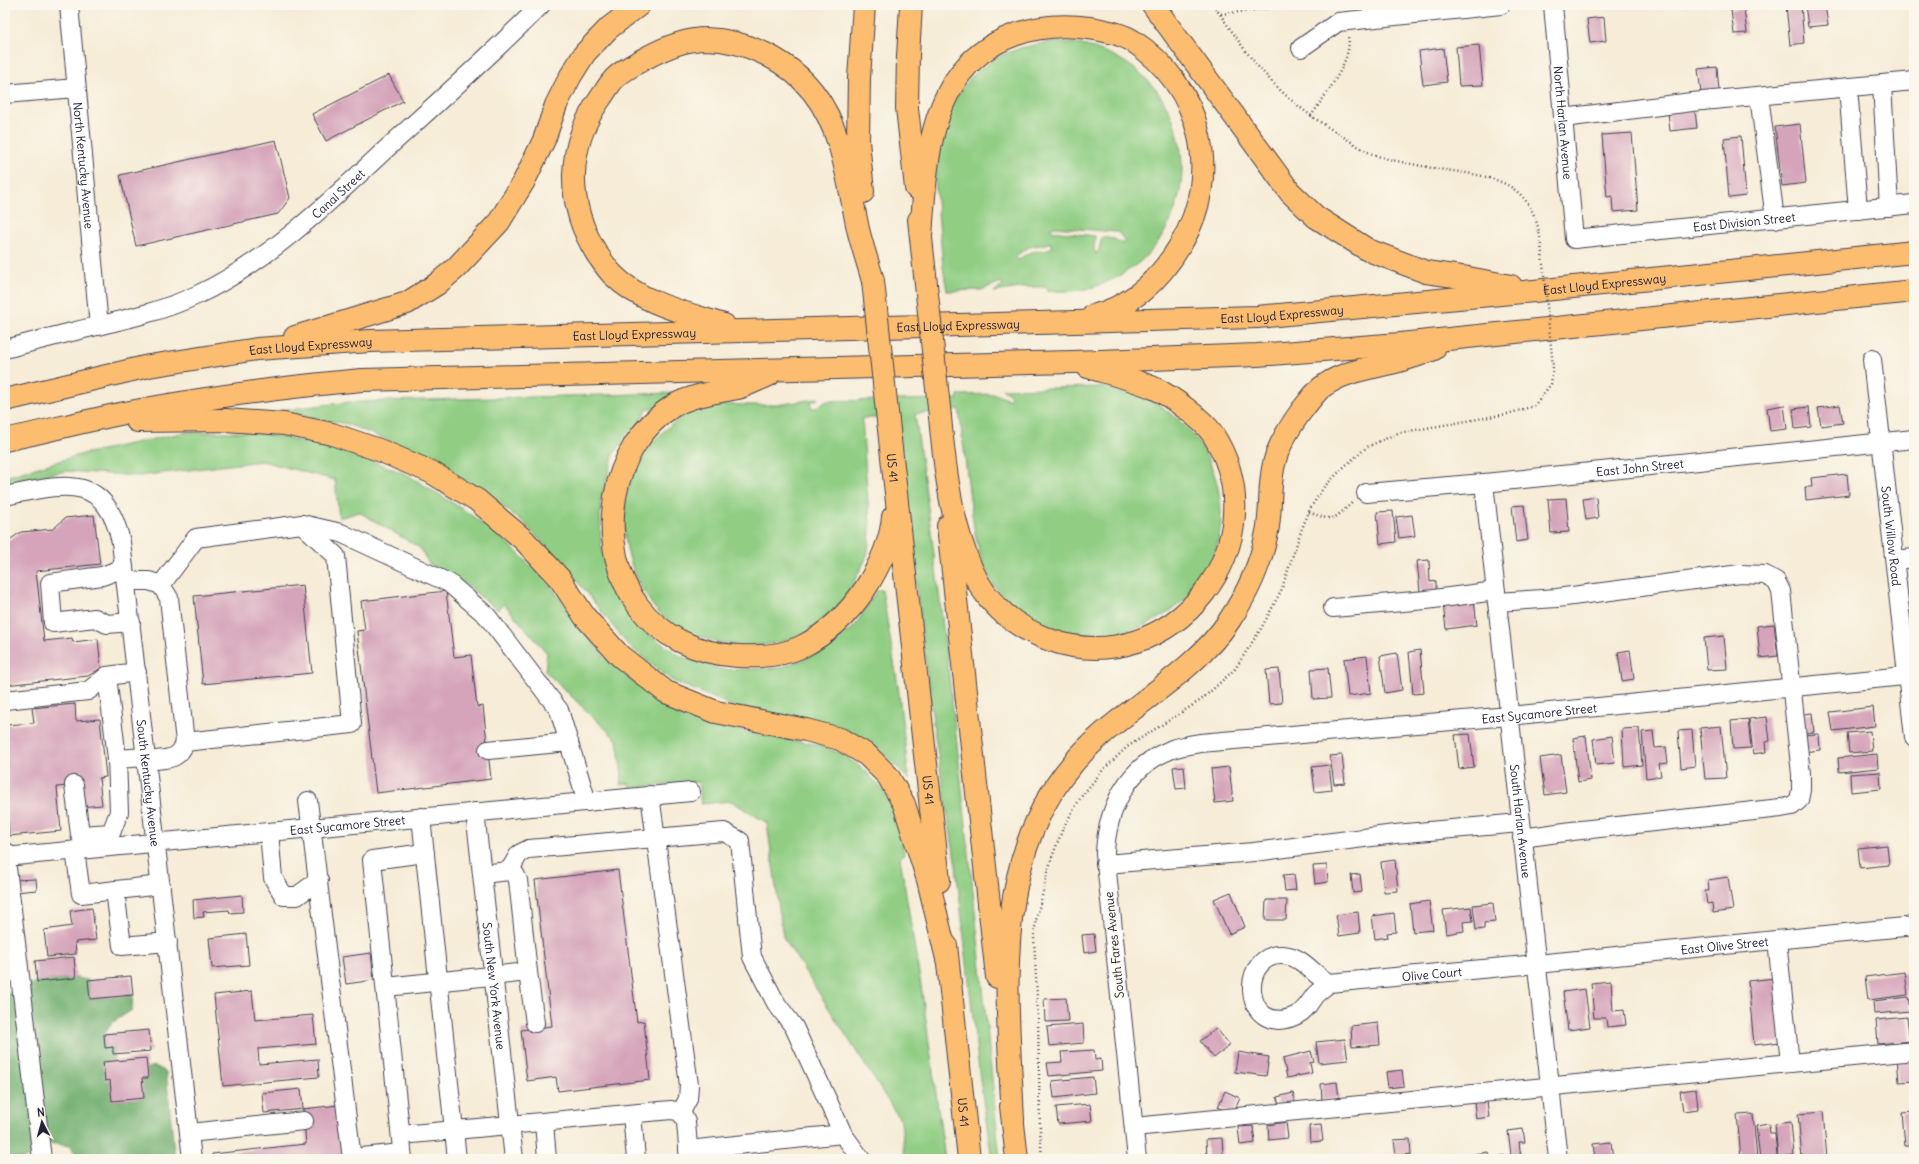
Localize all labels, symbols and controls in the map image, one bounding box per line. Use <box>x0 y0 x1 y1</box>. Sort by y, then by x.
street label: North Harlan Avenue <box>1551 65 1576 180</box>
street label: North Kentucky Avenue <box>71 101 97 229</box>
street label: Canal Street <box>308 166 367 221</box>
street label: East Division Street <box>1692 209 1796 234</box>
street label: East Lloyd Expressway <box>1542 270 1667 298</box>
street label: East Lloyd Expressway <box>1220 301 1344 325</box>
street label: East Lloyd Expressway <box>896 316 1020 334</box>
street label: East Lloyd Expressway <box>572 325 696 343</box>
street label: East Lloyd Expressway <box>248 333 373 358</box>
street label: US 41 <box>884 452 902 483</box>
street label: East John Street <box>1595 455 1684 479</box>
street label: South Willow Road <box>1879 485 1905 587</box>
street label: East Sycamore Street <box>1481 700 1597 726</box>
street label: South Kentucky Avenue <box>134 719 163 847</box>
street label: South Harlan Avenue <box>1507 763 1535 879</box>
street label: US 41 <box>920 774 938 805</box>
street label: East Sycamore Street <box>289 812 406 837</box>
street label: South Fares Avenue <box>1101 891 1127 999</box>
street label: South New York Avenue <box>480 921 509 1050</box>
street label: East Olive Street <box>1680 933 1769 957</box>
street label: Olive Court <box>1401 963 1463 984</box>
street label: US 41 <box>955 1097 973 1127</box>
north arrow <box>22 1102 62 1142</box>
text: N <box>36 1105 45 1119</box>

